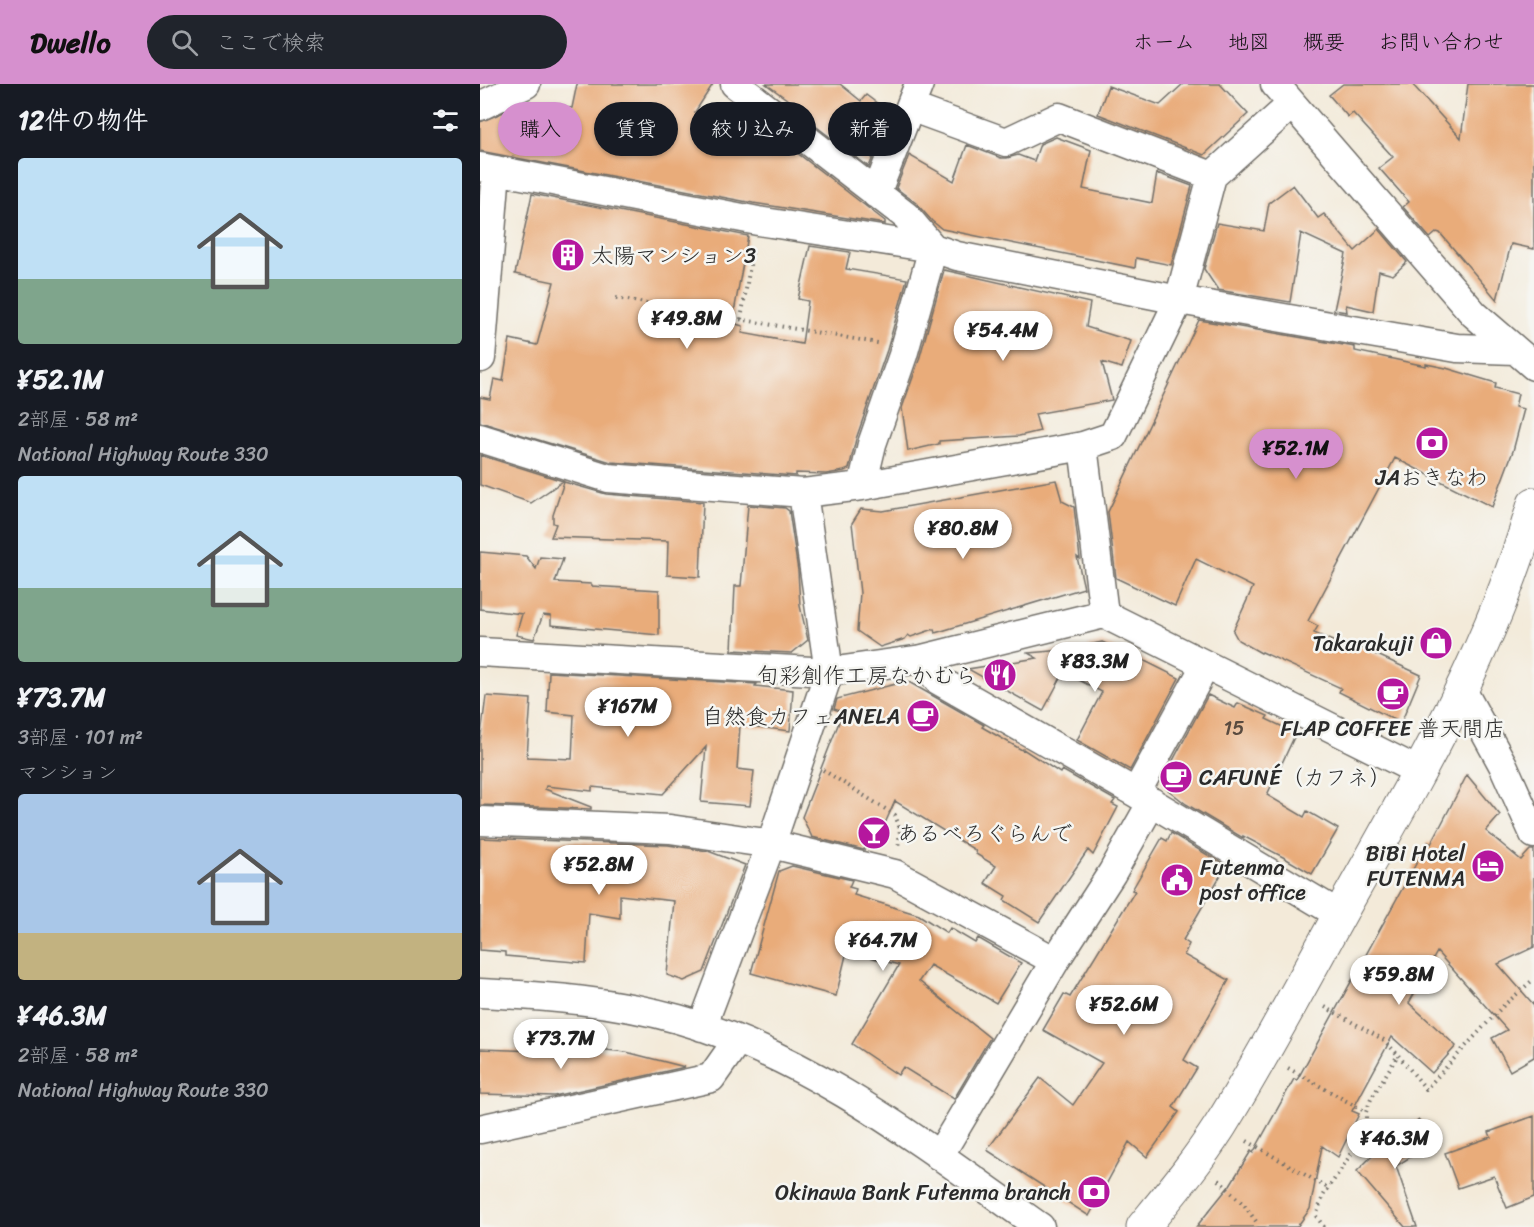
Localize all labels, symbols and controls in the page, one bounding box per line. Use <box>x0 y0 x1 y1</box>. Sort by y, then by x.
search box <box>147 15 567 69</box>
text: Dwello <box>30 18 111 67</box>
text: ここで検索 <box>216 23 326 62</box>
text: ホーム <box>1133 23 1195 61</box>
text: 地図 <box>1228 23 1270 61</box>
text: 概要 <box>1303 23 1345 61</box>
text: お問い合わせ <box>1378 23 1504 61</box>
icon: search <box>168 26 201 59</box>
text: 12件の物件 <box>18 97 148 143</box>
chip: 購入 <box>498 102 582 156</box>
chip: 賃貸 <box>594 102 678 156</box>
chip: 絞り込み <box>690 102 816 156</box>
chip: 新着 <box>828 102 912 156</box>
icon: filters <box>429 104 462 137</box>
icon: home <box>186 197 294 305</box>
place label: 太陽マンション3 <box>591 236 756 275</box>
building icon: 太陽マンション3 <box>550 237 586 273</box>
pin: ¥49.8M <box>638 299 736 350</box>
text: ¥49.8M <box>652 301 722 336</box>
pin: ¥54.4M <box>954 311 1052 362</box>
text: ¥54.4M <box>968 313 1038 348</box>
text: ¥52.1M <box>18 356 104 402</box>
text: 2部屋 · 58 m² <box>18 402 138 437</box>
bank icon: JAおきなわ <box>1414 425 1450 461</box>
pin: ¥52.1M <box>1247 429 1345 480</box>
text: ¥52.1M <box>1263 431 1329 466</box>
text: National Highway Route 330 <box>18 437 269 472</box>
place label: JAおきなわ <box>1375 458 1488 497</box>
pin: ¥80.8M <box>914 509 1012 560</box>
text: ¥80.8M <box>928 511 998 546</box>
icon: home <box>186 515 294 623</box>
place label: Takarakuji <box>1312 624 1414 663</box>
shop icon: Takarakuji <box>1418 625 1454 661</box>
pin: ¥83.3M <box>1046 642 1144 693</box>
text: ¥83.3M <box>1061 644 1129 679</box>
place label: 旬彩創作工房なかむら <box>757 656 977 695</box>
restaurant icon: 旬彩創作工房なかむら <box>982 657 1018 693</box>
text: ¥73.7M <box>18 674 105 720</box>
cafe icon: FLAP COFFEE 普天間店 <box>1375 676 1411 712</box>
pin: ¥167M <box>586 687 670 738</box>
text: ¥167M <box>599 689 657 724</box>
place label: 自然食カフェANELA <box>702 697 900 736</box>
cafe icon: 自然食カフェANELA <box>905 698 941 734</box>
place label: FLAP COFFEE 普天間店 <box>1280 709 1506 748</box>
house number: 15 <box>1224 711 1244 746</box>
text: 3部屋 · 101 m² <box>18 720 143 755</box>
text: マンション <box>18 755 117 790</box>
place label: CAFUNÉ（カフネ） <box>1199 758 1391 797</box>
cafe icon: CAFUNÉ（カフネ） <box>1158 759 1194 795</box>
place label: あるべろぐらんで <box>897 814 1072 853</box>
bar icon: あるべろぐらんで <box>856 815 892 851</box>
icon: home <box>186 833 294 941</box>
place label: BiBi Hotel FUTENMA <box>1365 834 1466 898</box>
pin: ¥52.8M <box>550 845 648 896</box>
text: ¥52.8M <box>564 847 634 882</box>
place label: Futenma post office <box>1199 848 1306 912</box>
hotel icon: BiBi Hotel FUTENMA <box>1470 848 1506 884</box>
public building icon: Futenma post office <box>1159 862 1195 898</box>
pin: ¥64.7M <box>834 921 932 972</box>
text: ¥64.7M <box>849 923 917 958</box>
pin: ¥59.8M <box>1350 955 1448 1006</box>
text: ¥59.8M <box>1364 957 1434 992</box>
pin: ¥52.6M <box>1075 985 1173 1036</box>
text: ¥52.6M <box>1090 987 1158 1022</box>
text: ¥46.3M <box>18 992 107 1038</box>
pin: ¥73.7M <box>512 1019 610 1070</box>
text: ¥73.7M <box>527 1021 595 1056</box>
text: 2部屋 · 58 m² <box>18 1038 138 1073</box>
text: National Highway Route 330 <box>18 1073 269 1108</box>
pin: ¥46.3M <box>1346 1119 1444 1170</box>
text: ¥46.3M <box>1361 1121 1429 1156</box>
place label: Okinawa Bank Futenma branch <box>775 1173 1071 1212</box>
bank icon: Okinawa Bank Futenma branch <box>1076 1174 1112 1210</box>

